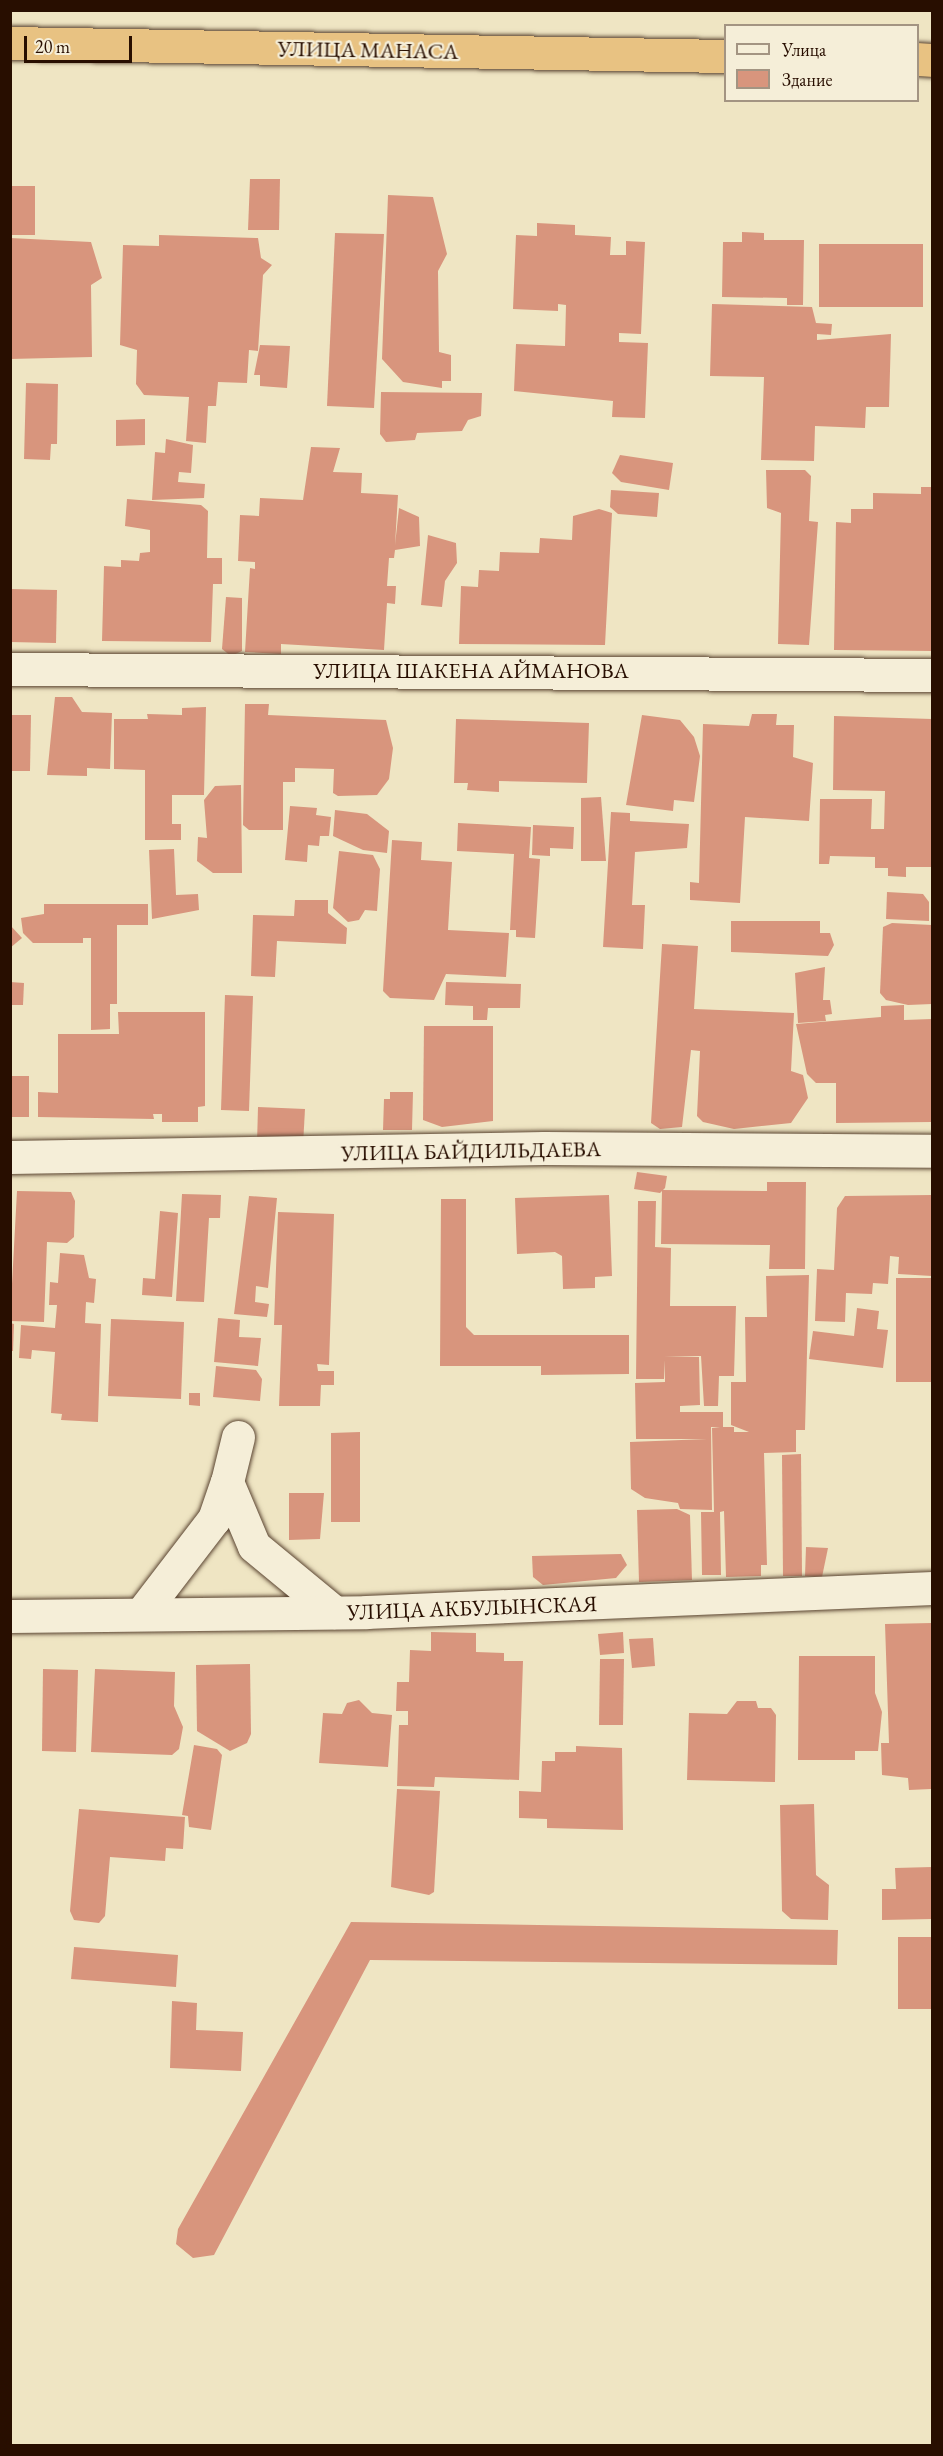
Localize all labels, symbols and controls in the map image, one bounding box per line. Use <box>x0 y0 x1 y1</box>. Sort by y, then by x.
scale bar <box>27 24 135 62</box>
legend <box>724 24 919 102</box>
text: 20 m <box>35 35 70 58</box>
street label: УЛИЦА МАНАСА <box>277 35 459 65</box>
text: Улица <box>782 38 826 61</box>
text: Здание <box>782 68 832 91</box>
street label: УЛИЦА ШАКЕНА АЙМАНОВА <box>313 658 629 684</box>
street label: УЛИЦА БАЙДИЛЬДАЕВА <box>341 1136 601 1166</box>
street label: УЛИЦА АКБУЛЫНСКАЯ <box>346 1590 598 1626</box>

